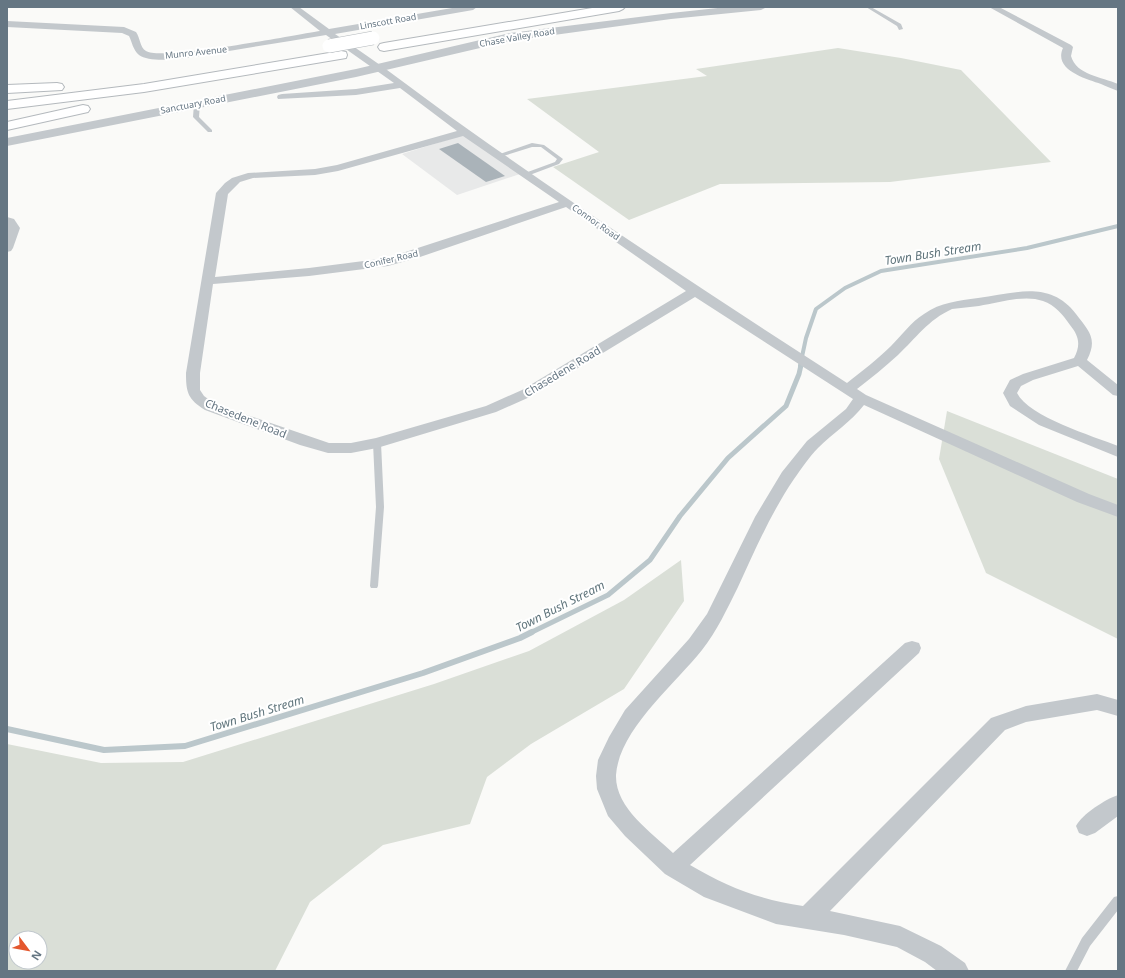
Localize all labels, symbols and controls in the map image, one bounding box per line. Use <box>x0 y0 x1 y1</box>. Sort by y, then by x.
street label: Linscott Road <box>359 10 417 32</box>
street label: Chase Valley Road <box>478 24 556 50</box>
street label: Munro Avenue <box>164 42 228 62</box>
street label: Sanctuary Road <box>159 91 227 117</box>
street label: Connor Road <box>570 201 622 243</box>
water label: Town Bush Stream <box>883 237 983 269</box>
street label: Conifer Road <box>363 246 419 272</box>
street label: Chasedene Road <box>521 342 603 400</box>
street label: Chasedene Road <box>203 395 289 441</box>
water label: Town Bush Stream <box>513 576 607 636</box>
water label: Town Bush Stream <box>208 691 306 735</box>
north arrow <box>8 930 48 970</box>
text: N <box>28 948 46 963</box>

